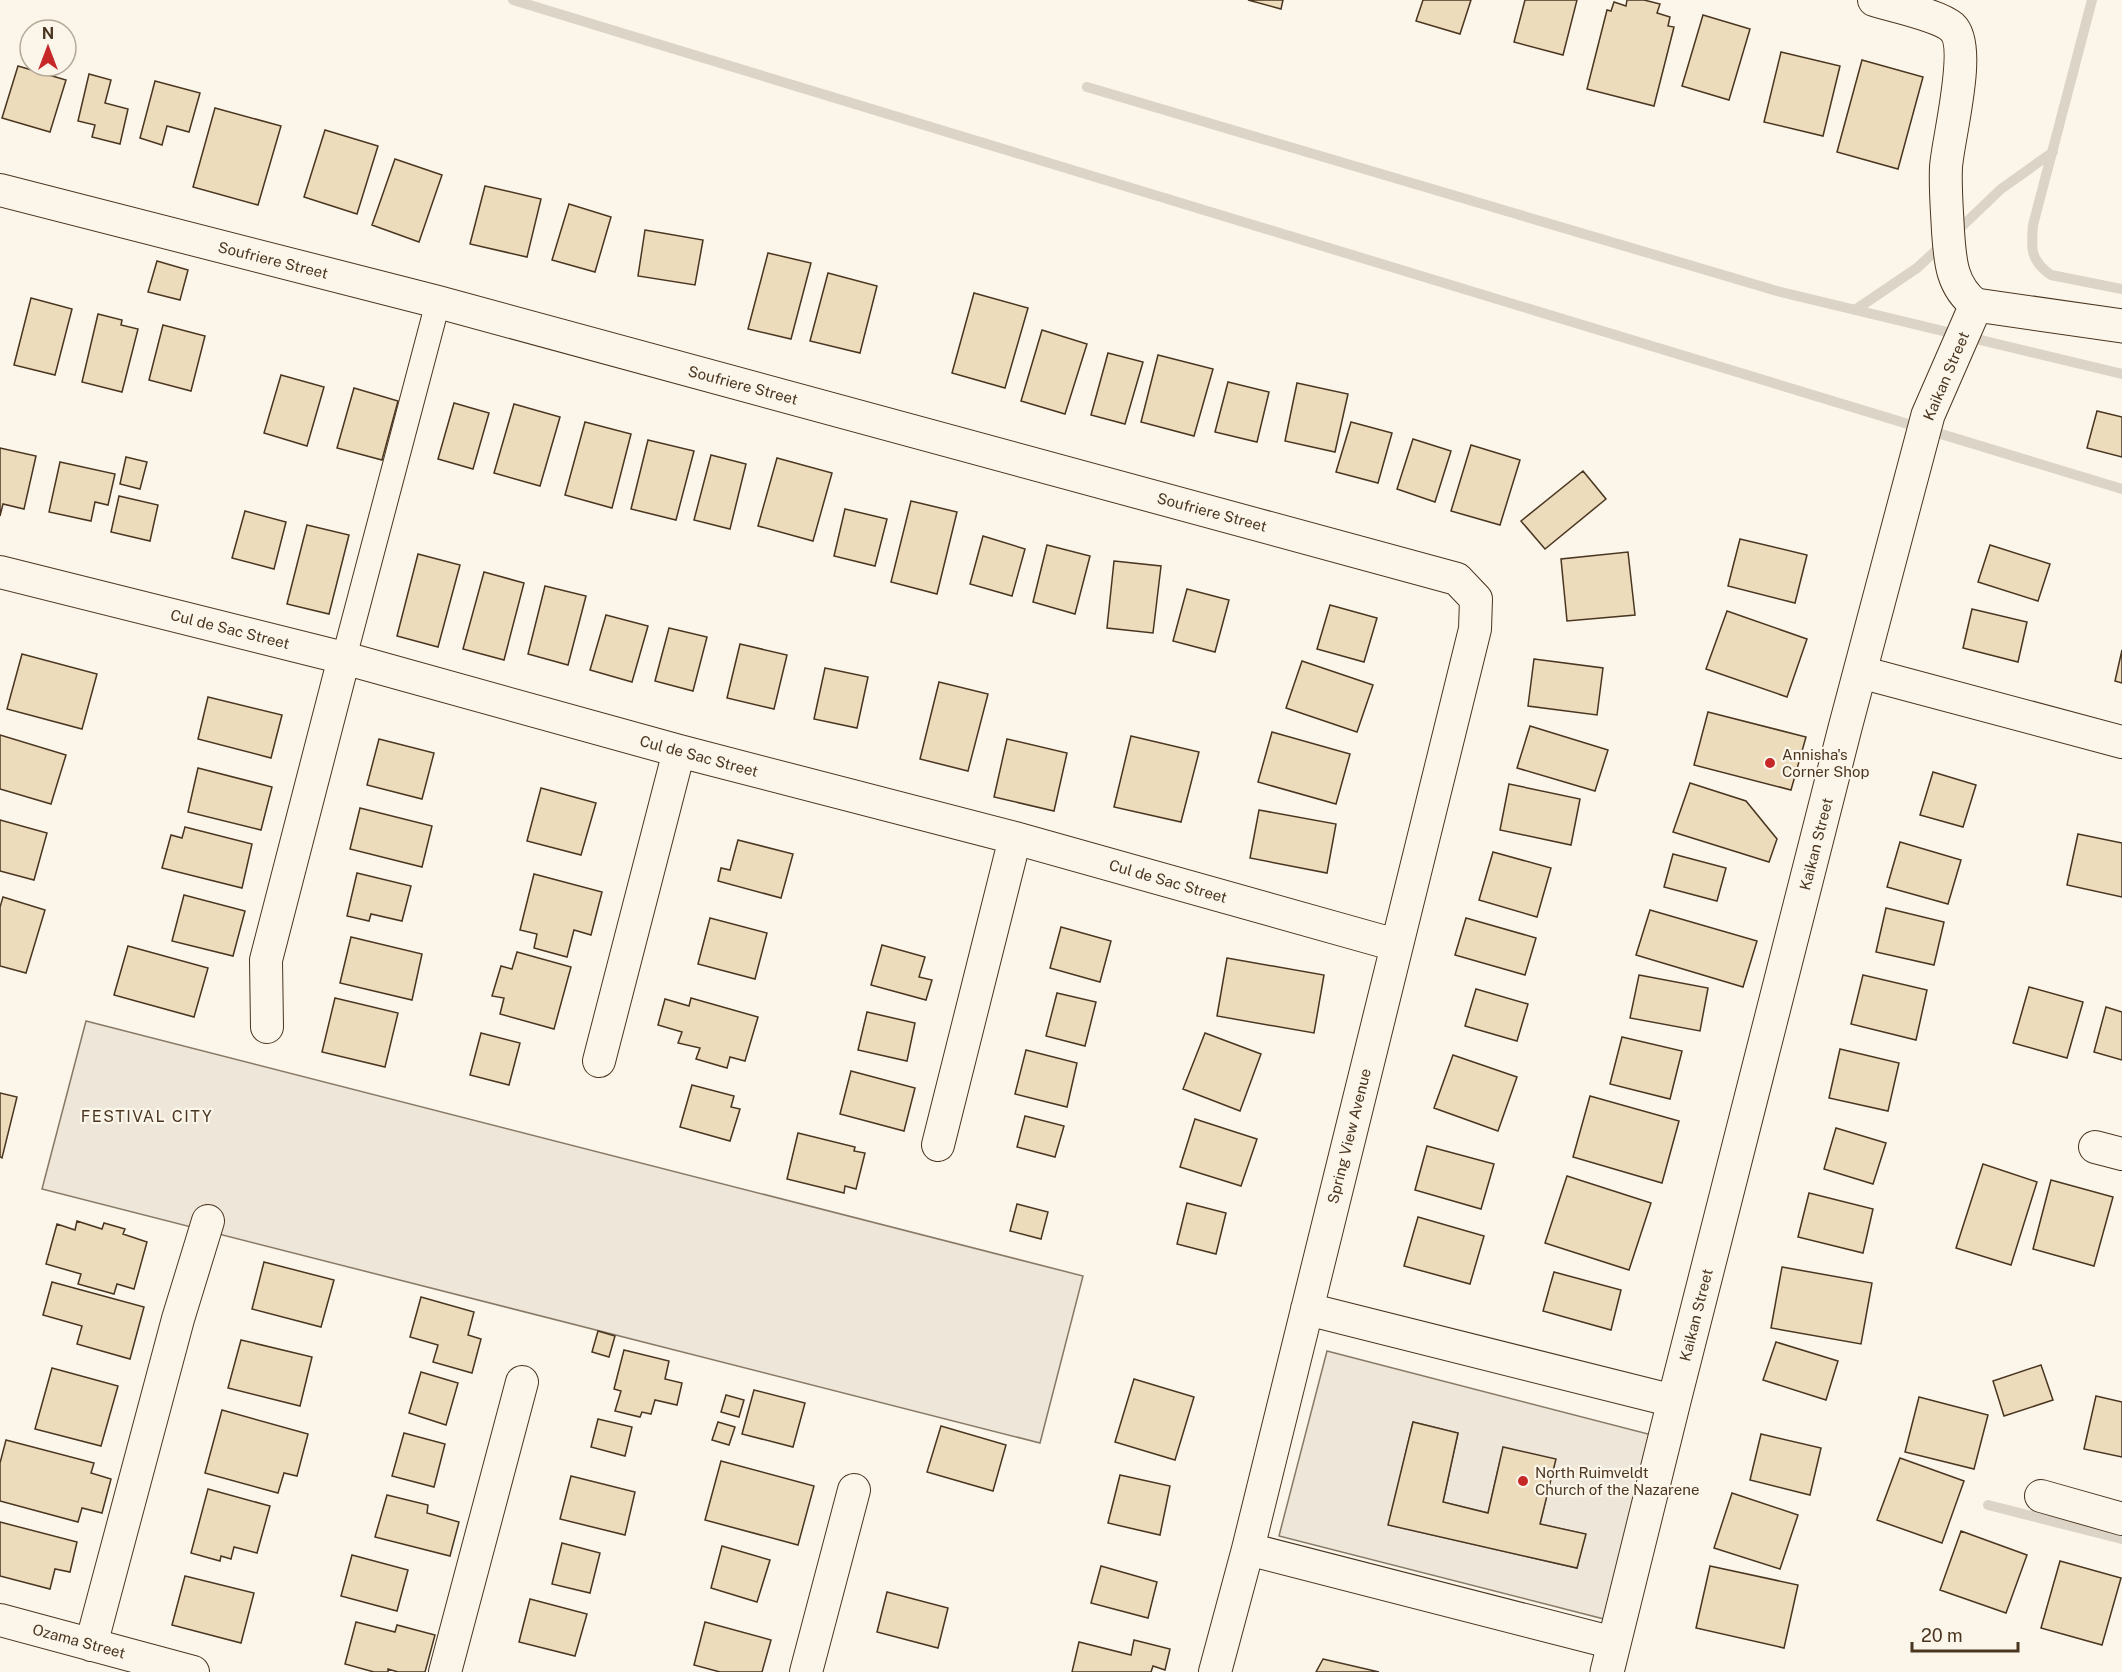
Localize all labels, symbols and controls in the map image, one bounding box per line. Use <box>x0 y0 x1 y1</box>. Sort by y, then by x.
north arrow <box>18 18 78 78</box>
text: N <box>42 24 54 43</box>
street label: Soufriere Street <box>216 238 330 282</box>
street label: Kaikan Street <box>1920 329 1972 423</box>
street label: Soufriere Street <box>686 362 800 408</box>
street label: Soufriere Street <box>1155 489 1269 535</box>
street label: Cul de Sac Street <box>169 606 291 652</box>
street label: Cul de Sac Street <box>638 732 760 780</box>
place label: Annisha's Corner Shop <box>1782 746 1869 780</box>
marker: Annisha's Corner Shop <box>1763 756 1777 770</box>
street label: Kaikan Street <box>1796 796 1836 892</box>
street label: Cul de Sac Street <box>1107 856 1229 906</box>
street label: Spring View Avenue <box>1324 1067 1374 1205</box>
district label: FESTIVAL CITY <box>81 1107 213 1126</box>
street label: Kaikan Street <box>1676 1267 1716 1363</box>
place label: North Ruimveldt Church of the Nazarene <box>1535 1464 1699 1498</box>
marker: North Ruimveldt Church of the Nazarene <box>1516 1474 1530 1488</box>
scale bar <box>1912 1615 2018 1653</box>
street label: Ozama Street <box>31 1620 127 1662</box>
text: 20 m <box>1921 1625 1963 1646</box>

